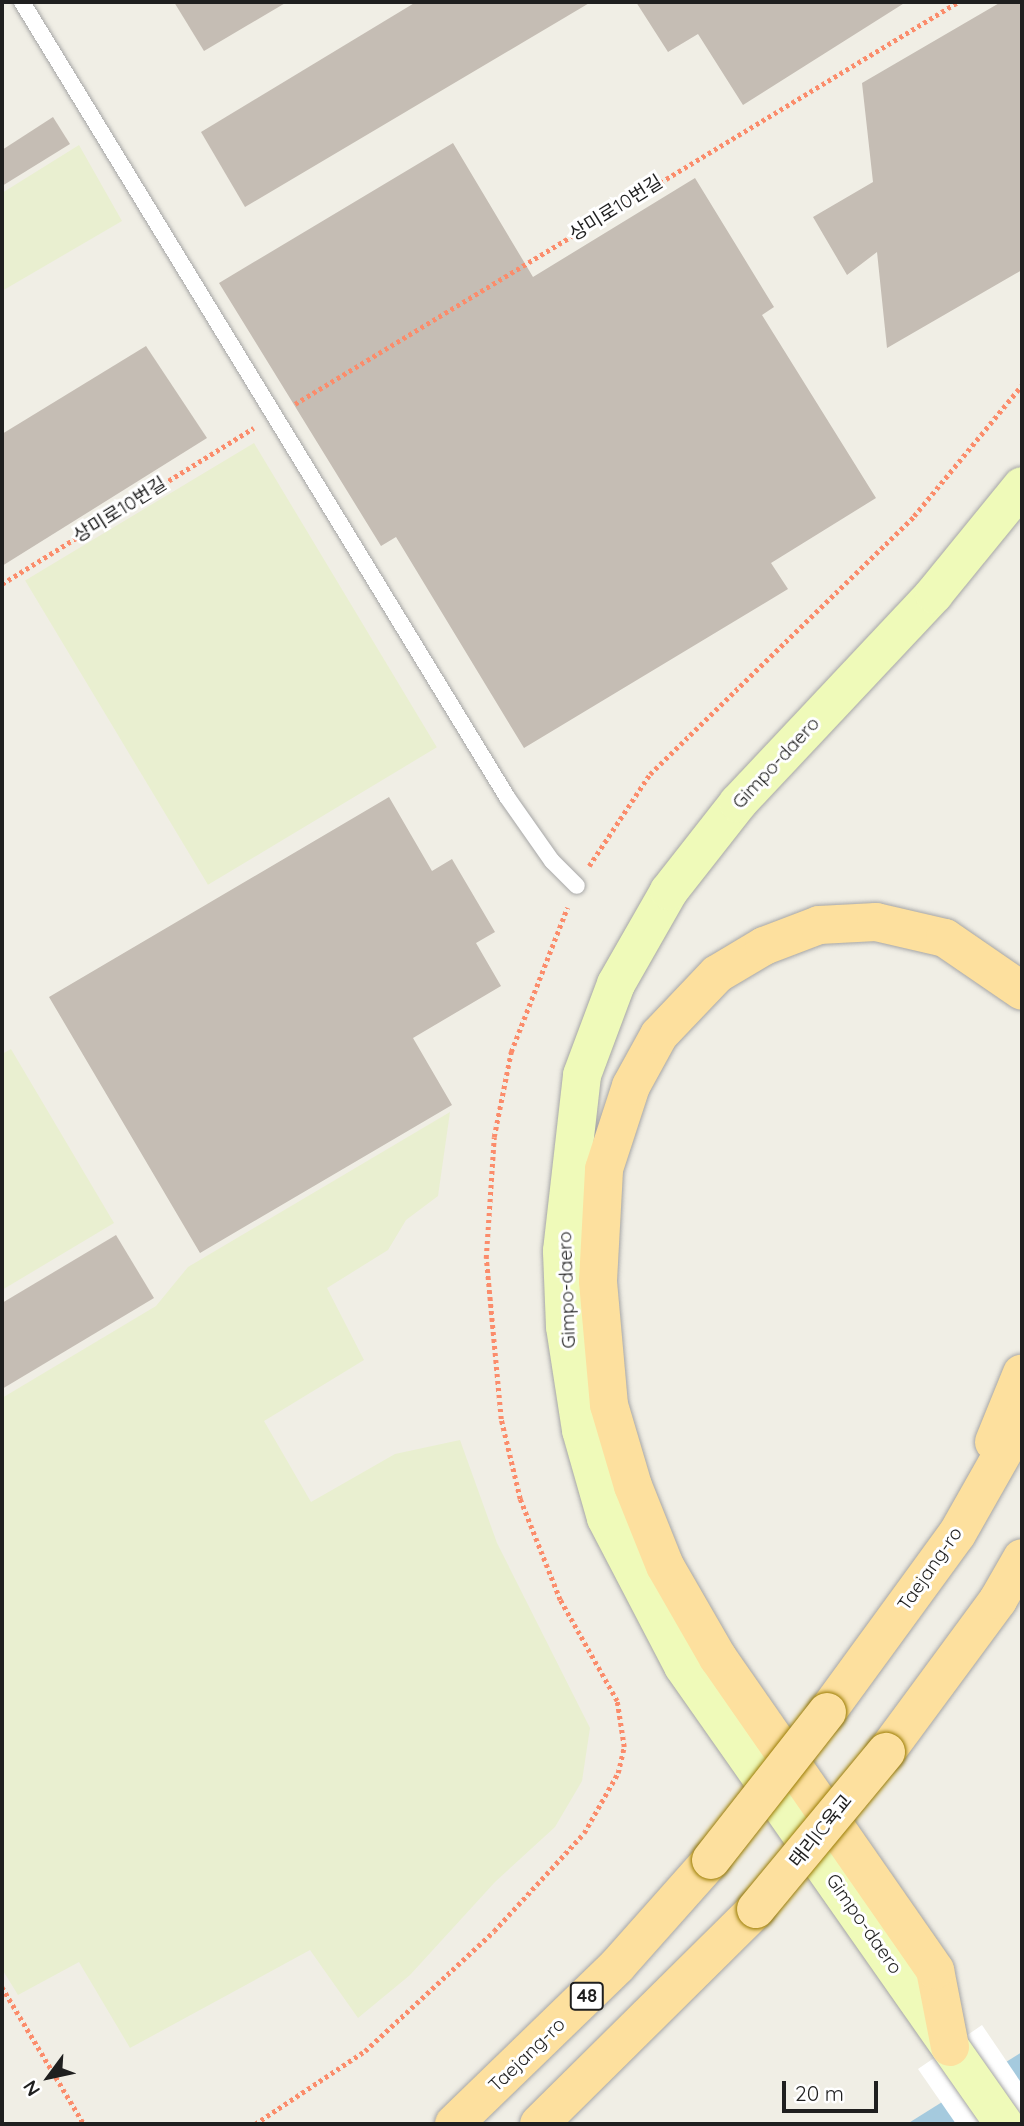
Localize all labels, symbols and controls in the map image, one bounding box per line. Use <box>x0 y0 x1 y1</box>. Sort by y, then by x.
street label: 상미로10번길 <box>565 170 667 246</box>
street label: 상미로10번길 <box>69 472 171 548</box>
street label: Gimpo-daero <box>728 712 824 814</box>
street label: Gimpo-daero <box>554 1231 580 1349</box>
street label: Taejang-ro <box>893 1523 967 1615</box>
street label: 태리IC육교 <box>785 1790 857 1872</box>
street label: Gimpo-daero <box>821 1869 907 1979</box>
road number: 48 <box>570 1982 604 2010</box>
street label: Taejang-ro <box>484 2013 570 2097</box>
north arrow <box>14 2042 84 2112</box>
scale bar <box>786 2066 882 2110</box>
text: N <box>18 2076 45 2101</box>
text: 20 m <box>795 2080 844 2106</box>

